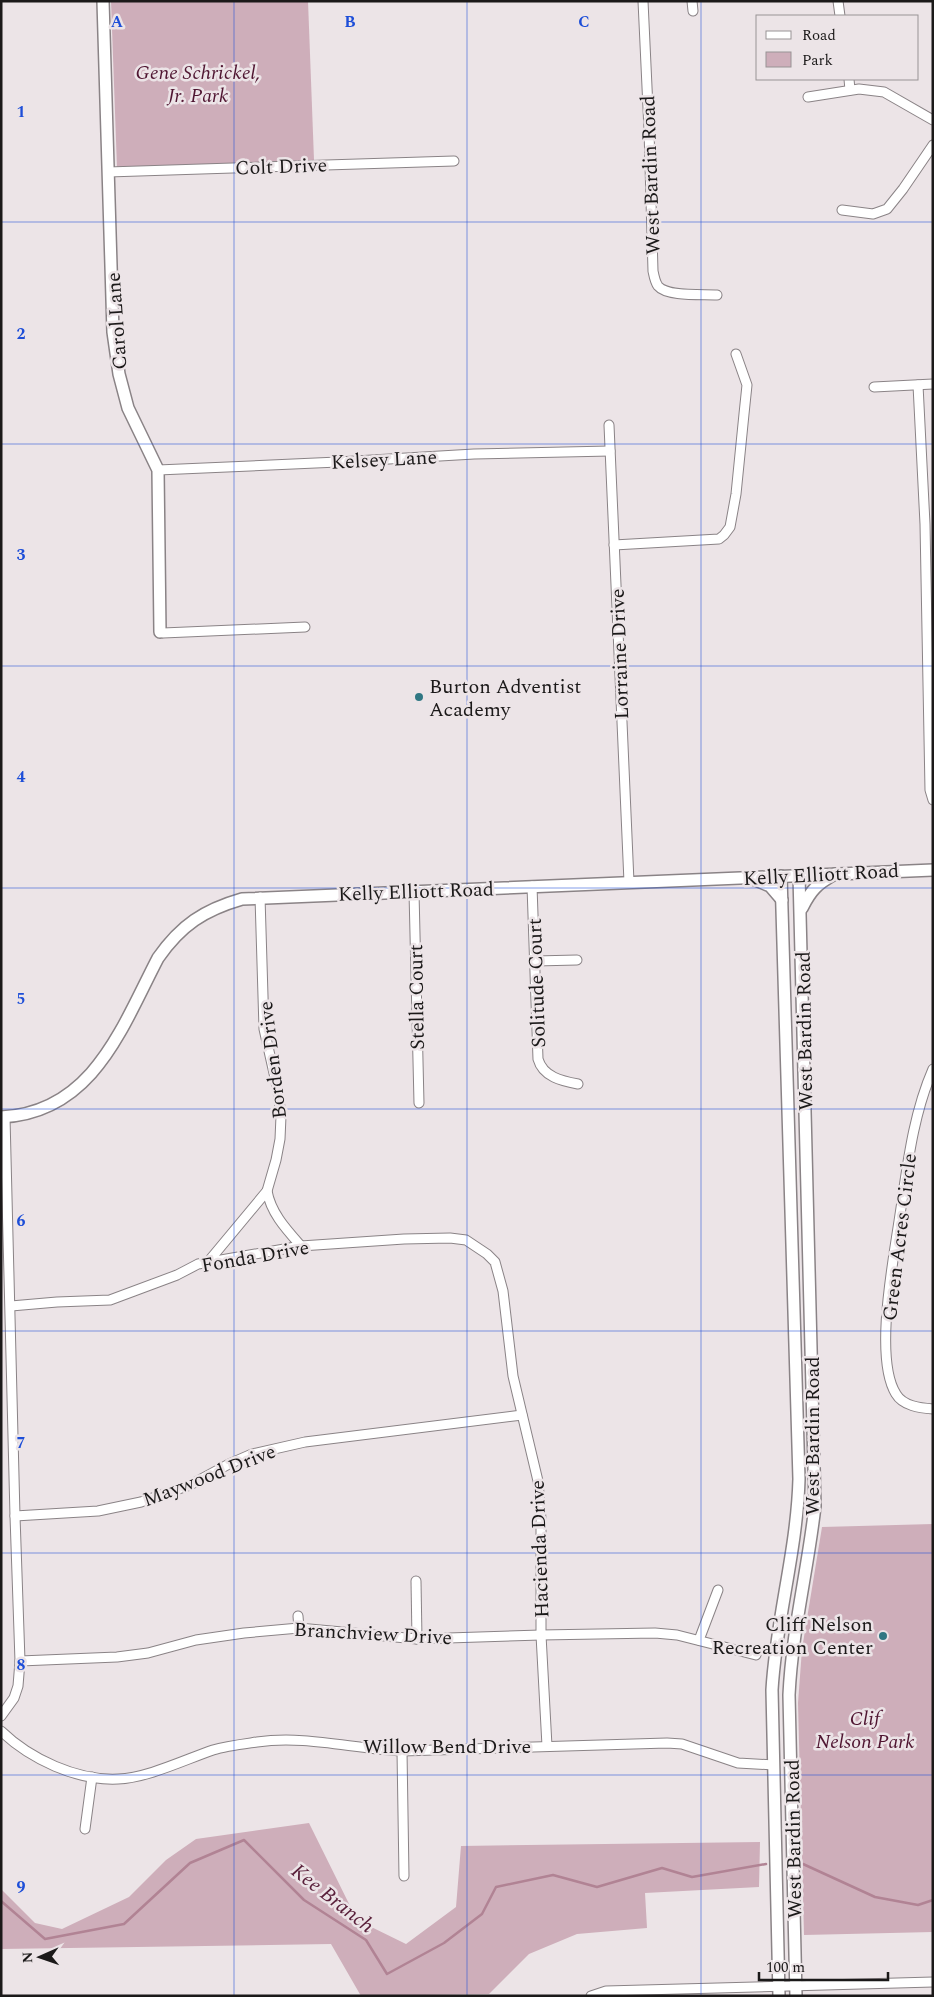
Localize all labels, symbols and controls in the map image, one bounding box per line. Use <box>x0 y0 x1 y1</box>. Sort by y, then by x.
text: A <box>111 10 124 34</box>
text: B <box>344 10 356 34</box>
text: C <box>578 10 590 34</box>
legend <box>756 15 919 80</box>
text: Road <box>802 24 836 47</box>
text: Park <box>802 49 833 72</box>
park label: Gene Schrickel, Jr. Park <box>135 58 261 111</box>
street label: West Bardin Road <box>633 95 669 255</box>
text: 1 <box>17 100 25 124</box>
street label: Colt Drive <box>234 150 328 184</box>
street label: Carol Lane <box>99 271 135 371</box>
text: 2 <box>17 322 26 346</box>
street label: Kelsey Lane <box>330 442 438 478</box>
text: 3 <box>17 543 26 567</box>
street label: Lorraine Drive <box>603 588 637 720</box>
place label: Burton Adventist Academy <box>429 672 581 725</box>
marker: Burton Adventist Academy <box>413 691 425 703</box>
text: 4 <box>17 765 26 789</box>
street label: Kelly Elliott Road <box>742 856 900 894</box>
street label: Kelly Elliott Road <box>337 874 495 910</box>
street label: Solitude Court <box>520 918 554 1048</box>
street label: Stella Court <box>401 944 433 1050</box>
street label: West Bardin Road <box>789 951 821 1111</box>
text: 5 <box>17 987 25 1011</box>
street label: Borden Drive <box>251 999 295 1121</box>
street label: Green Acres Circle <box>875 1152 925 1323</box>
text: 6 <box>17 1209 26 1233</box>
street label: Fonda Drive <box>199 1233 311 1281</box>
street label: West Bardin Road <box>798 1356 828 1516</box>
text: 7 <box>17 1431 26 1455</box>
street label: Maywood Drive <box>138 1437 280 1515</box>
street label: Hacienda Drive <box>523 1479 557 1618</box>
place label: Cliff Nelson Recreation Center <box>712 1610 873 1663</box>
street label: Branchview Drive <box>293 1615 453 1653</box>
marker: Cliff Nelson Recreation Center <box>877 1630 889 1642</box>
text: 8 <box>17 1653 26 1677</box>
park label: Clif Nelson Park <box>815 1704 915 1757</box>
street label: Willow Bend Drive <box>363 1732 531 1762</box>
street label: West Bardin Road <box>778 1759 810 1919</box>
water label: Kee Branch <box>284 1856 381 1942</box>
text: 9 <box>17 1875 26 1899</box>
north arrow <box>15 1932 65 1982</box>
scale bar <box>759 1950 888 1982</box>
text: N <box>17 1951 38 1964</box>
text: 100 m <box>766 1956 805 1979</box>

